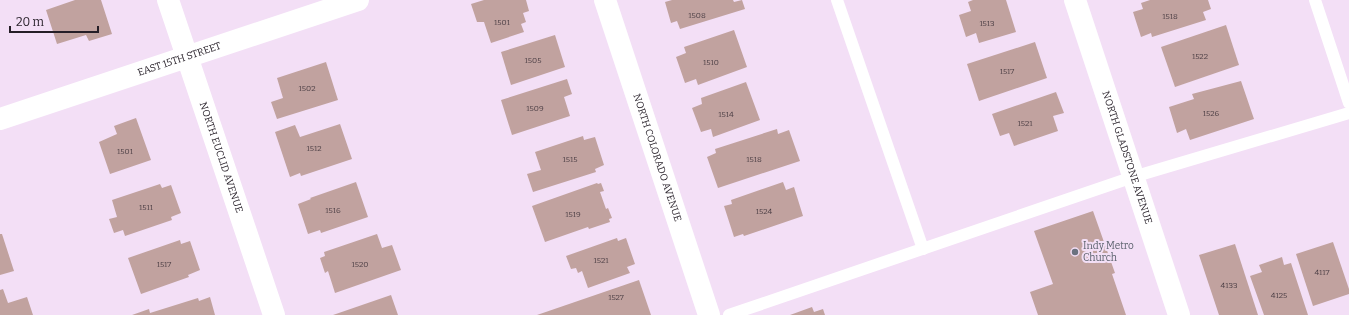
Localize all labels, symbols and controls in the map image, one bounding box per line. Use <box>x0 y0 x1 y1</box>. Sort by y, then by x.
scale bar <box>10 8 98 34</box>
house number: 1508 <box>688 11 706 20</box>
house number: 1518 <box>1162 12 1178 21</box>
text: 20 m <box>16 15 45 29</box>
house number: 1501 <box>494 18 511 27</box>
house number: 1513 <box>979 19 995 28</box>
street label: EAST 15TH STREET <box>136 40 223 79</box>
house number: 1522 <box>1192 52 1208 61</box>
house number: 1505 <box>525 56 541 65</box>
house number: 1510 <box>703 58 719 67</box>
house number: 1517 <box>1000 67 1014 76</box>
house number: 1502 <box>299 84 316 93</box>
street label: NORTH GLADSTONE AVENUE <box>1099 90 1155 226</box>
street label: NORTH COLORADO AVENUE <box>630 92 684 223</box>
street label: NORTH EUCLID AVENUE <box>197 100 245 214</box>
house number: 1509 <box>526 104 544 113</box>
house number: 1526 <box>1203 109 1220 118</box>
house number: 1514 <box>718 110 734 119</box>
house number: 1521 <box>1018 119 1033 128</box>
house number: 1512 <box>306 144 322 153</box>
house number: 1501 <box>117 147 134 156</box>
house number: 1515 <box>563 155 577 164</box>
house number: 1518 <box>746 155 762 164</box>
house number: 1511 <box>139 203 154 212</box>
house number: 1516 <box>325 206 341 215</box>
house number: 1524 <box>756 207 773 216</box>
house number: 1519 <box>565 210 581 219</box>
place label: Indy Metro Church <box>1083 240 1134 264</box>
marker: Indy Metro Church <box>1070 247 1080 257</box>
house number: 1521 <box>594 256 609 265</box>
house number: 1517 <box>157 260 171 269</box>
house number: 1520 <box>352 260 368 269</box>
house number: 4117 <box>1314 268 1330 277</box>
house number: 4133 <box>1221 281 1238 290</box>
house number: 4125 <box>1271 291 1287 300</box>
house number: 1527 <box>608 293 624 302</box>

